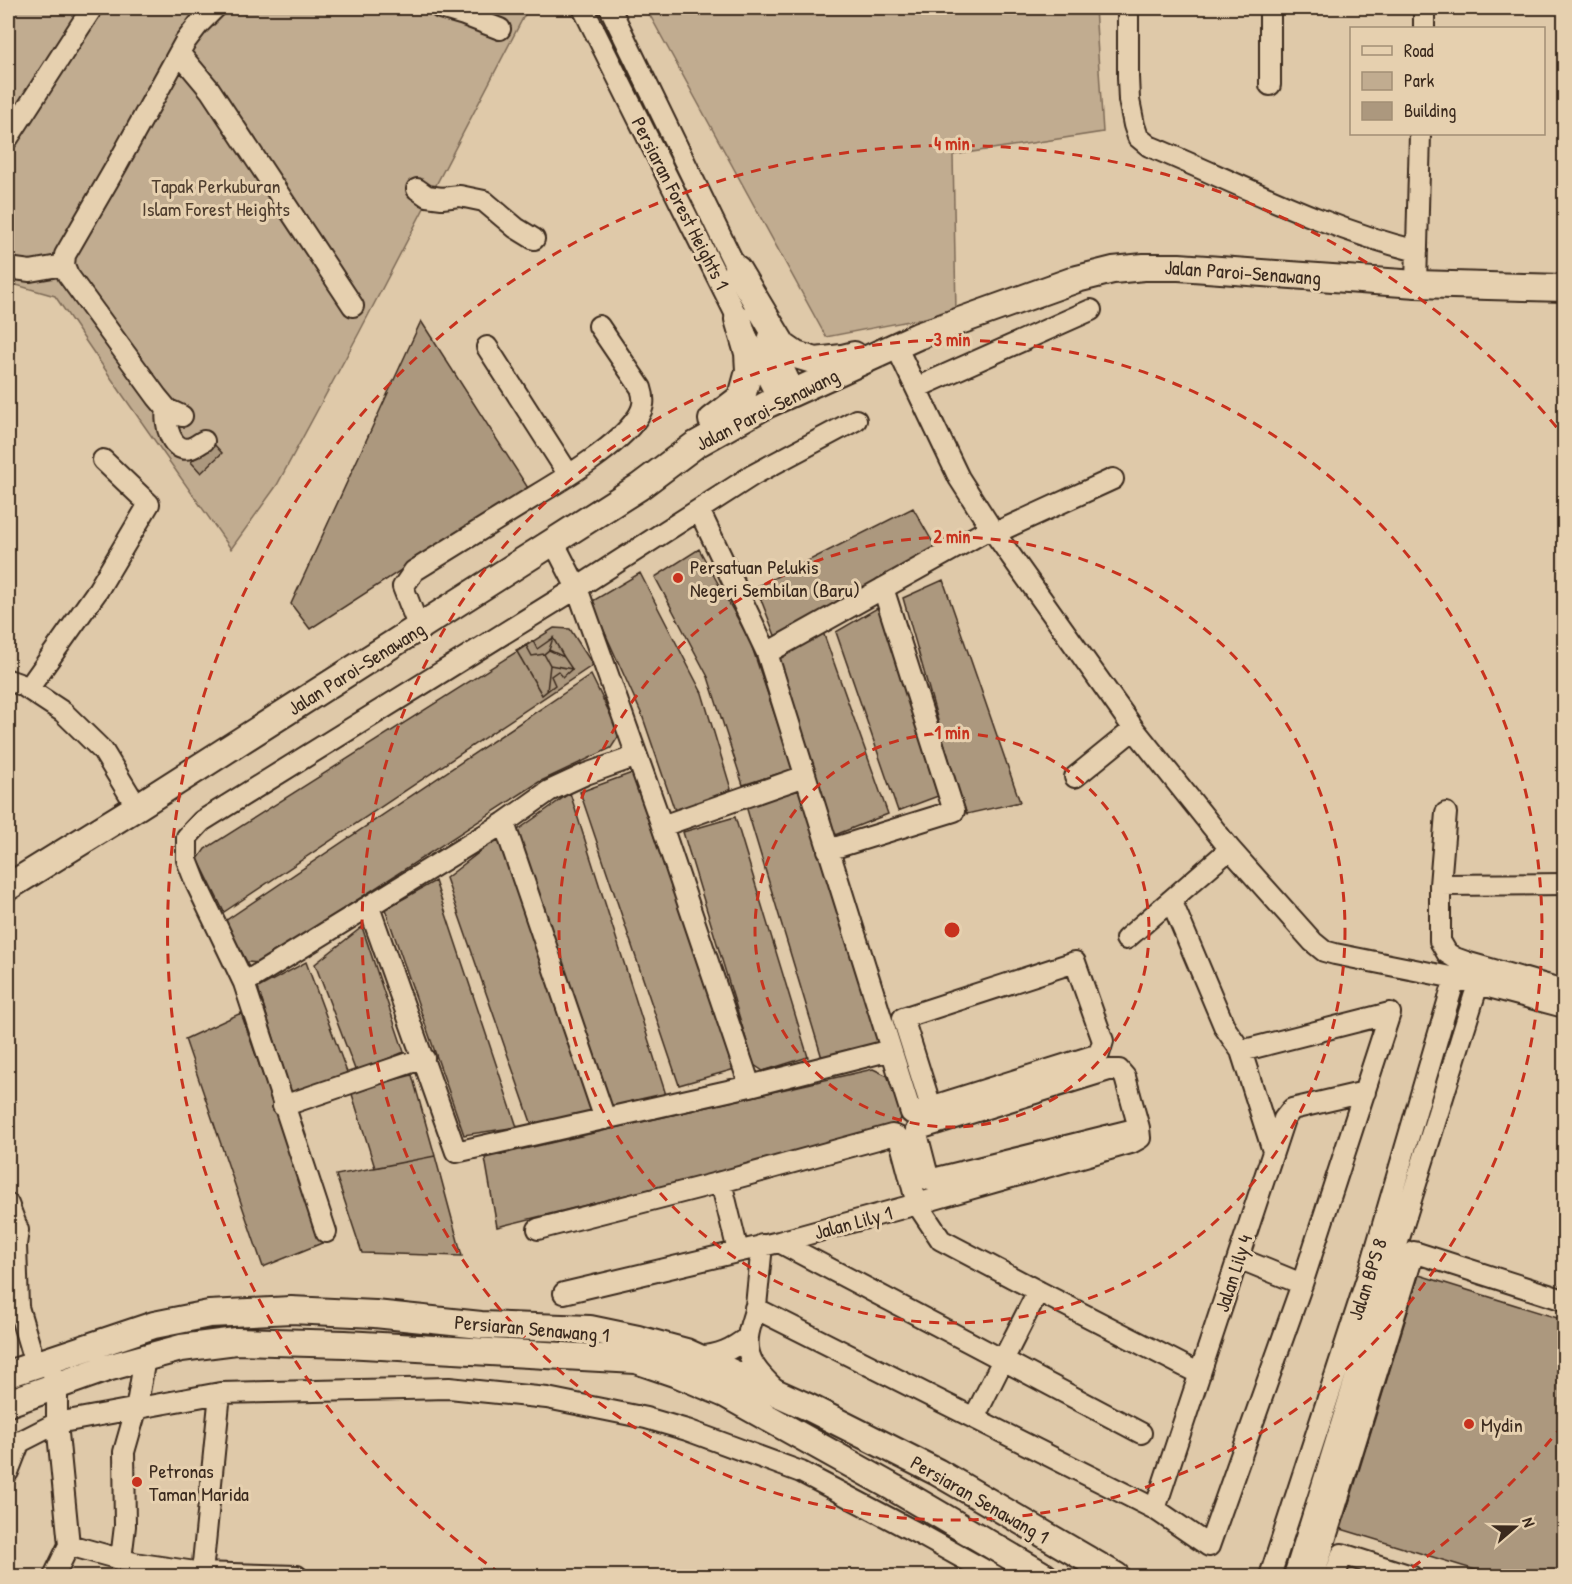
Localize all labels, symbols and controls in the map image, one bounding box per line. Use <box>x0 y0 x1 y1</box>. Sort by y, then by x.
legend <box>1350 27 1545 135</box>
text: Road <box>1404 38 1434 63</box>
text: Park <box>1404 68 1435 93</box>
text: Building <box>1404 98 1456 123</box>
street label: Persiaran Forest Heights 1 <box>626 112 736 294</box>
text: 4 min <box>934 131 970 156</box>
park label: Tapak Perkuburan Islam Forest Heights <box>142 172 290 222</box>
street label: Jalan Paroi-Senawang <box>1164 253 1322 291</box>
text: 3 min <box>934 327 970 352</box>
street label: Jalan Paroi-Senawang <box>691 361 843 457</box>
text: 2 min <box>934 524 970 549</box>
place label: Persatuan Pelukis Negeri Sembilan (Baru) <box>690 553 860 603</box>
marker: Persatuan Pelukis Negeri Sembilan (Baru) <box>671 571 685 585</box>
street label: Jalan Paroi-Senawang <box>282 615 430 721</box>
text: 1 min <box>934 720 970 745</box>
centre of rings <box>942 920 962 940</box>
street label: Jalan Lily 1 <box>811 1199 895 1245</box>
street label: Jalan Lily 4 <box>1208 1231 1258 1315</box>
street label: Jalan BPS 8 <box>1341 1235 1393 1323</box>
street label: Persiaran Senawang 1 <box>453 1308 611 1348</box>
place label: Mydin <box>1481 1411 1523 1438</box>
marker: Mydin <box>1462 1417 1476 1431</box>
street label: Persiaran Senawang 1 <box>906 1448 1054 1550</box>
place label: Petronas Taman Marida <box>149 1457 249 1507</box>
marker: Petronas Taman Marida <box>130 1475 144 1489</box>
north arrow <box>1485 1497 1545 1557</box>
text: N <box>1517 1514 1541 1530</box>

